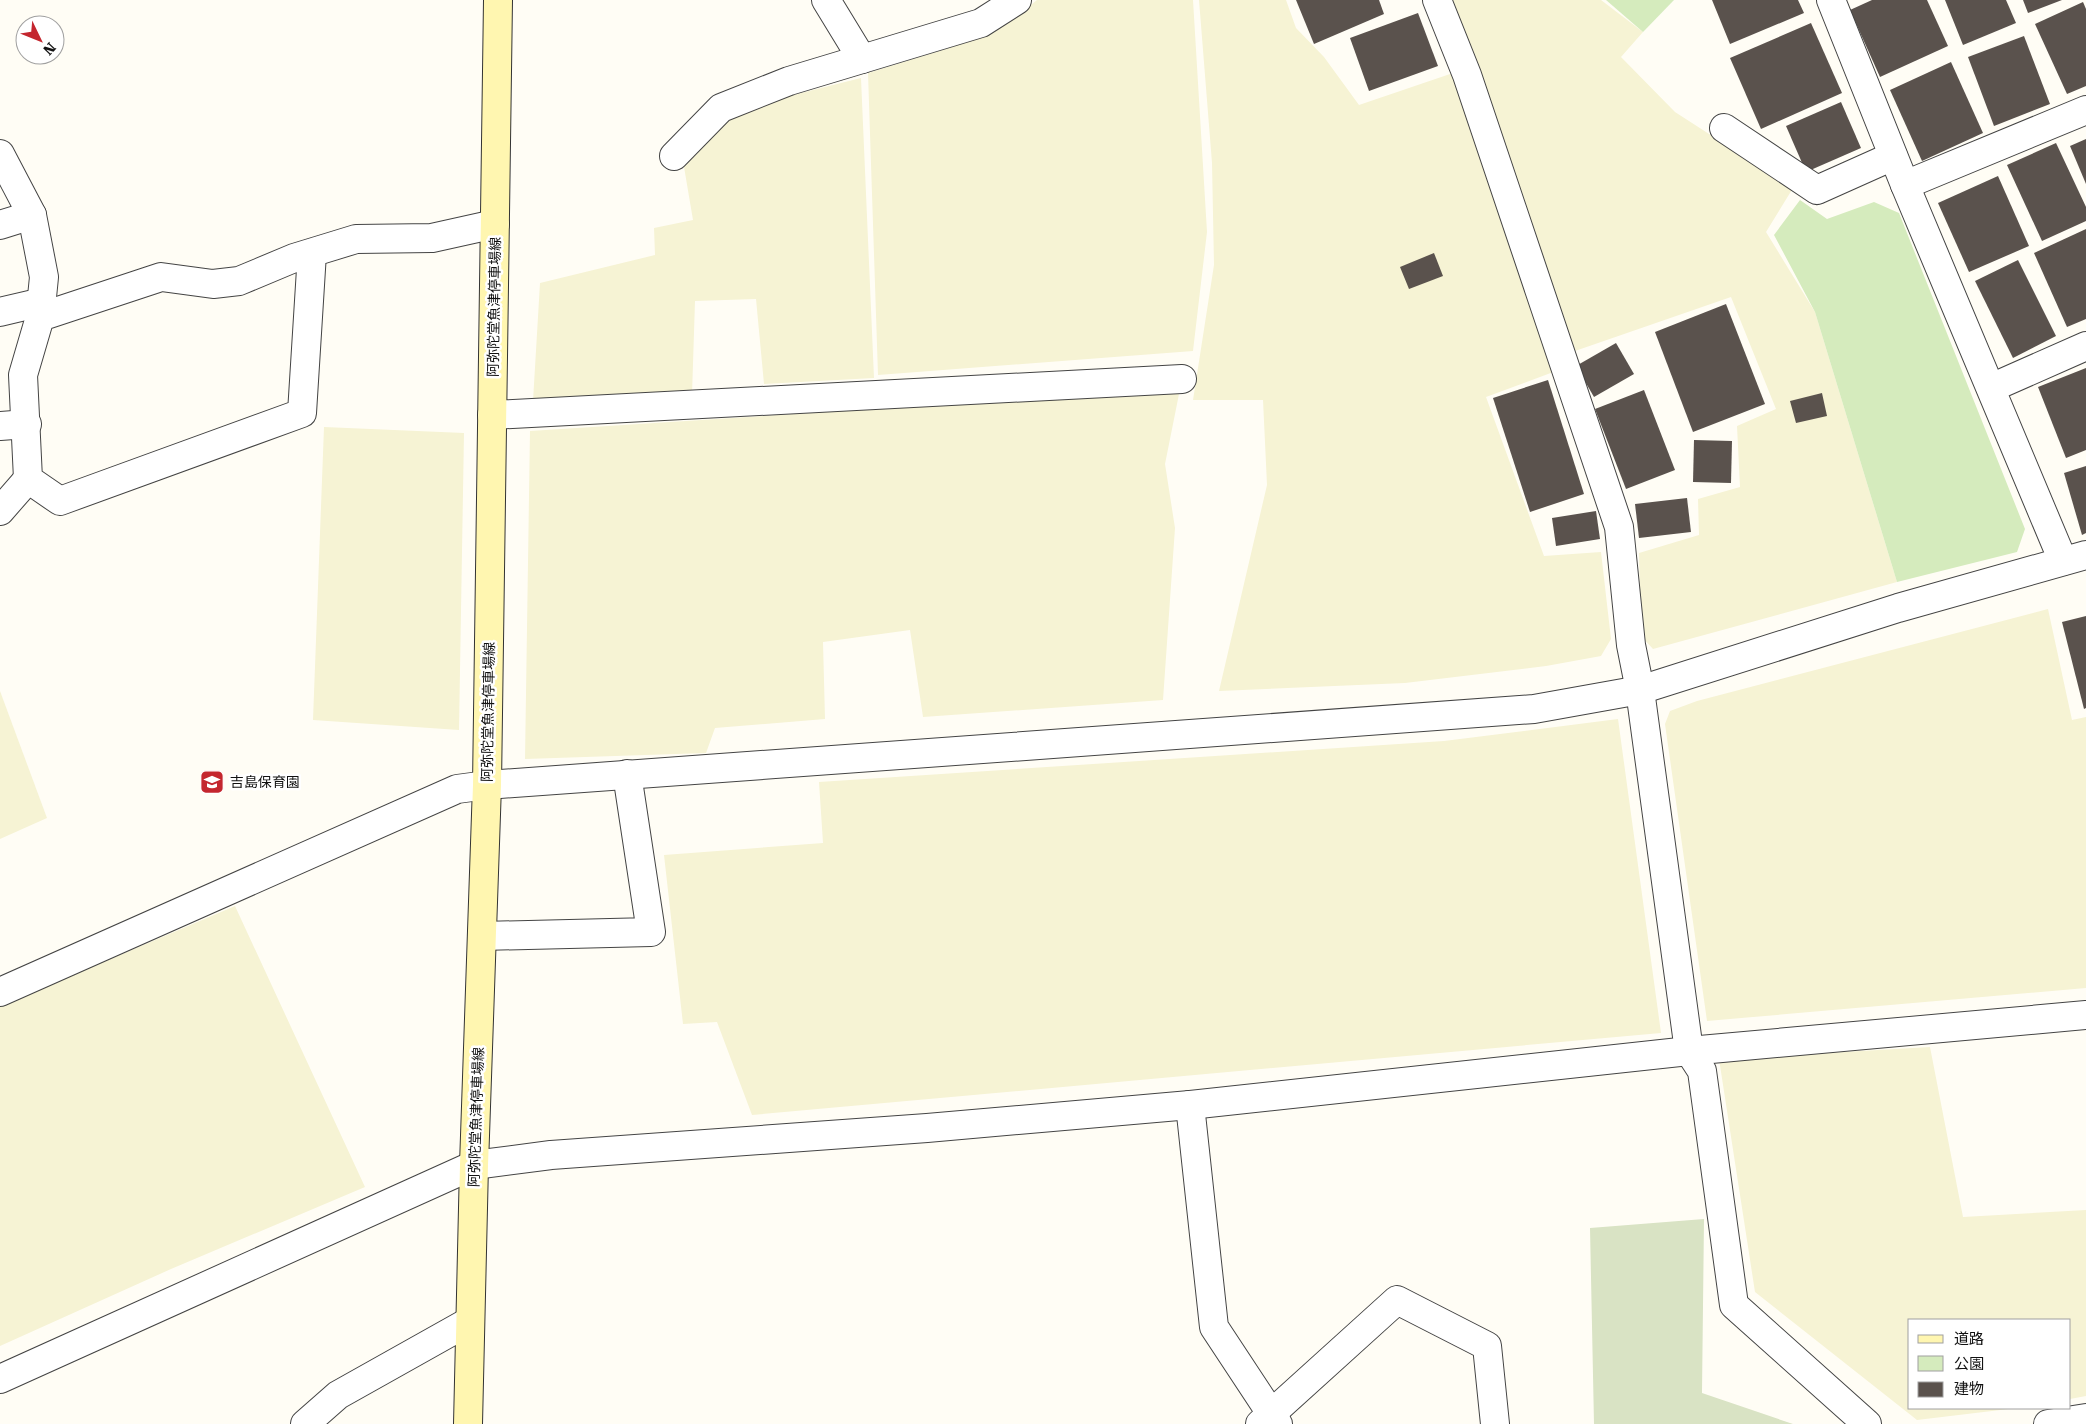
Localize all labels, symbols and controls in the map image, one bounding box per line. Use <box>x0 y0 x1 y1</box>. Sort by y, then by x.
north arrow <box>15 15 65 65</box>
text: N <box>40 39 59 58</box>
street label: 阿弥陀堂魚津停車場線 <box>485 237 503 377</box>
street label: 阿弥陀堂魚津停車場線 <box>479 642 497 782</box>
school or university icon: 吉島保育園 <box>199 769 225 795</box>
place label: 吉島保育園 <box>230 774 300 790</box>
street label: 阿弥陀堂魚津停車場線 <box>466 1047 486 1187</box>
legend <box>1908 1319 2071 1409</box>
text: 道路 <box>1954 1330 1984 1348</box>
text: 公園 <box>1954 1355 1984 1373</box>
text: 建物 <box>1954 1380 1984 1398</box>

